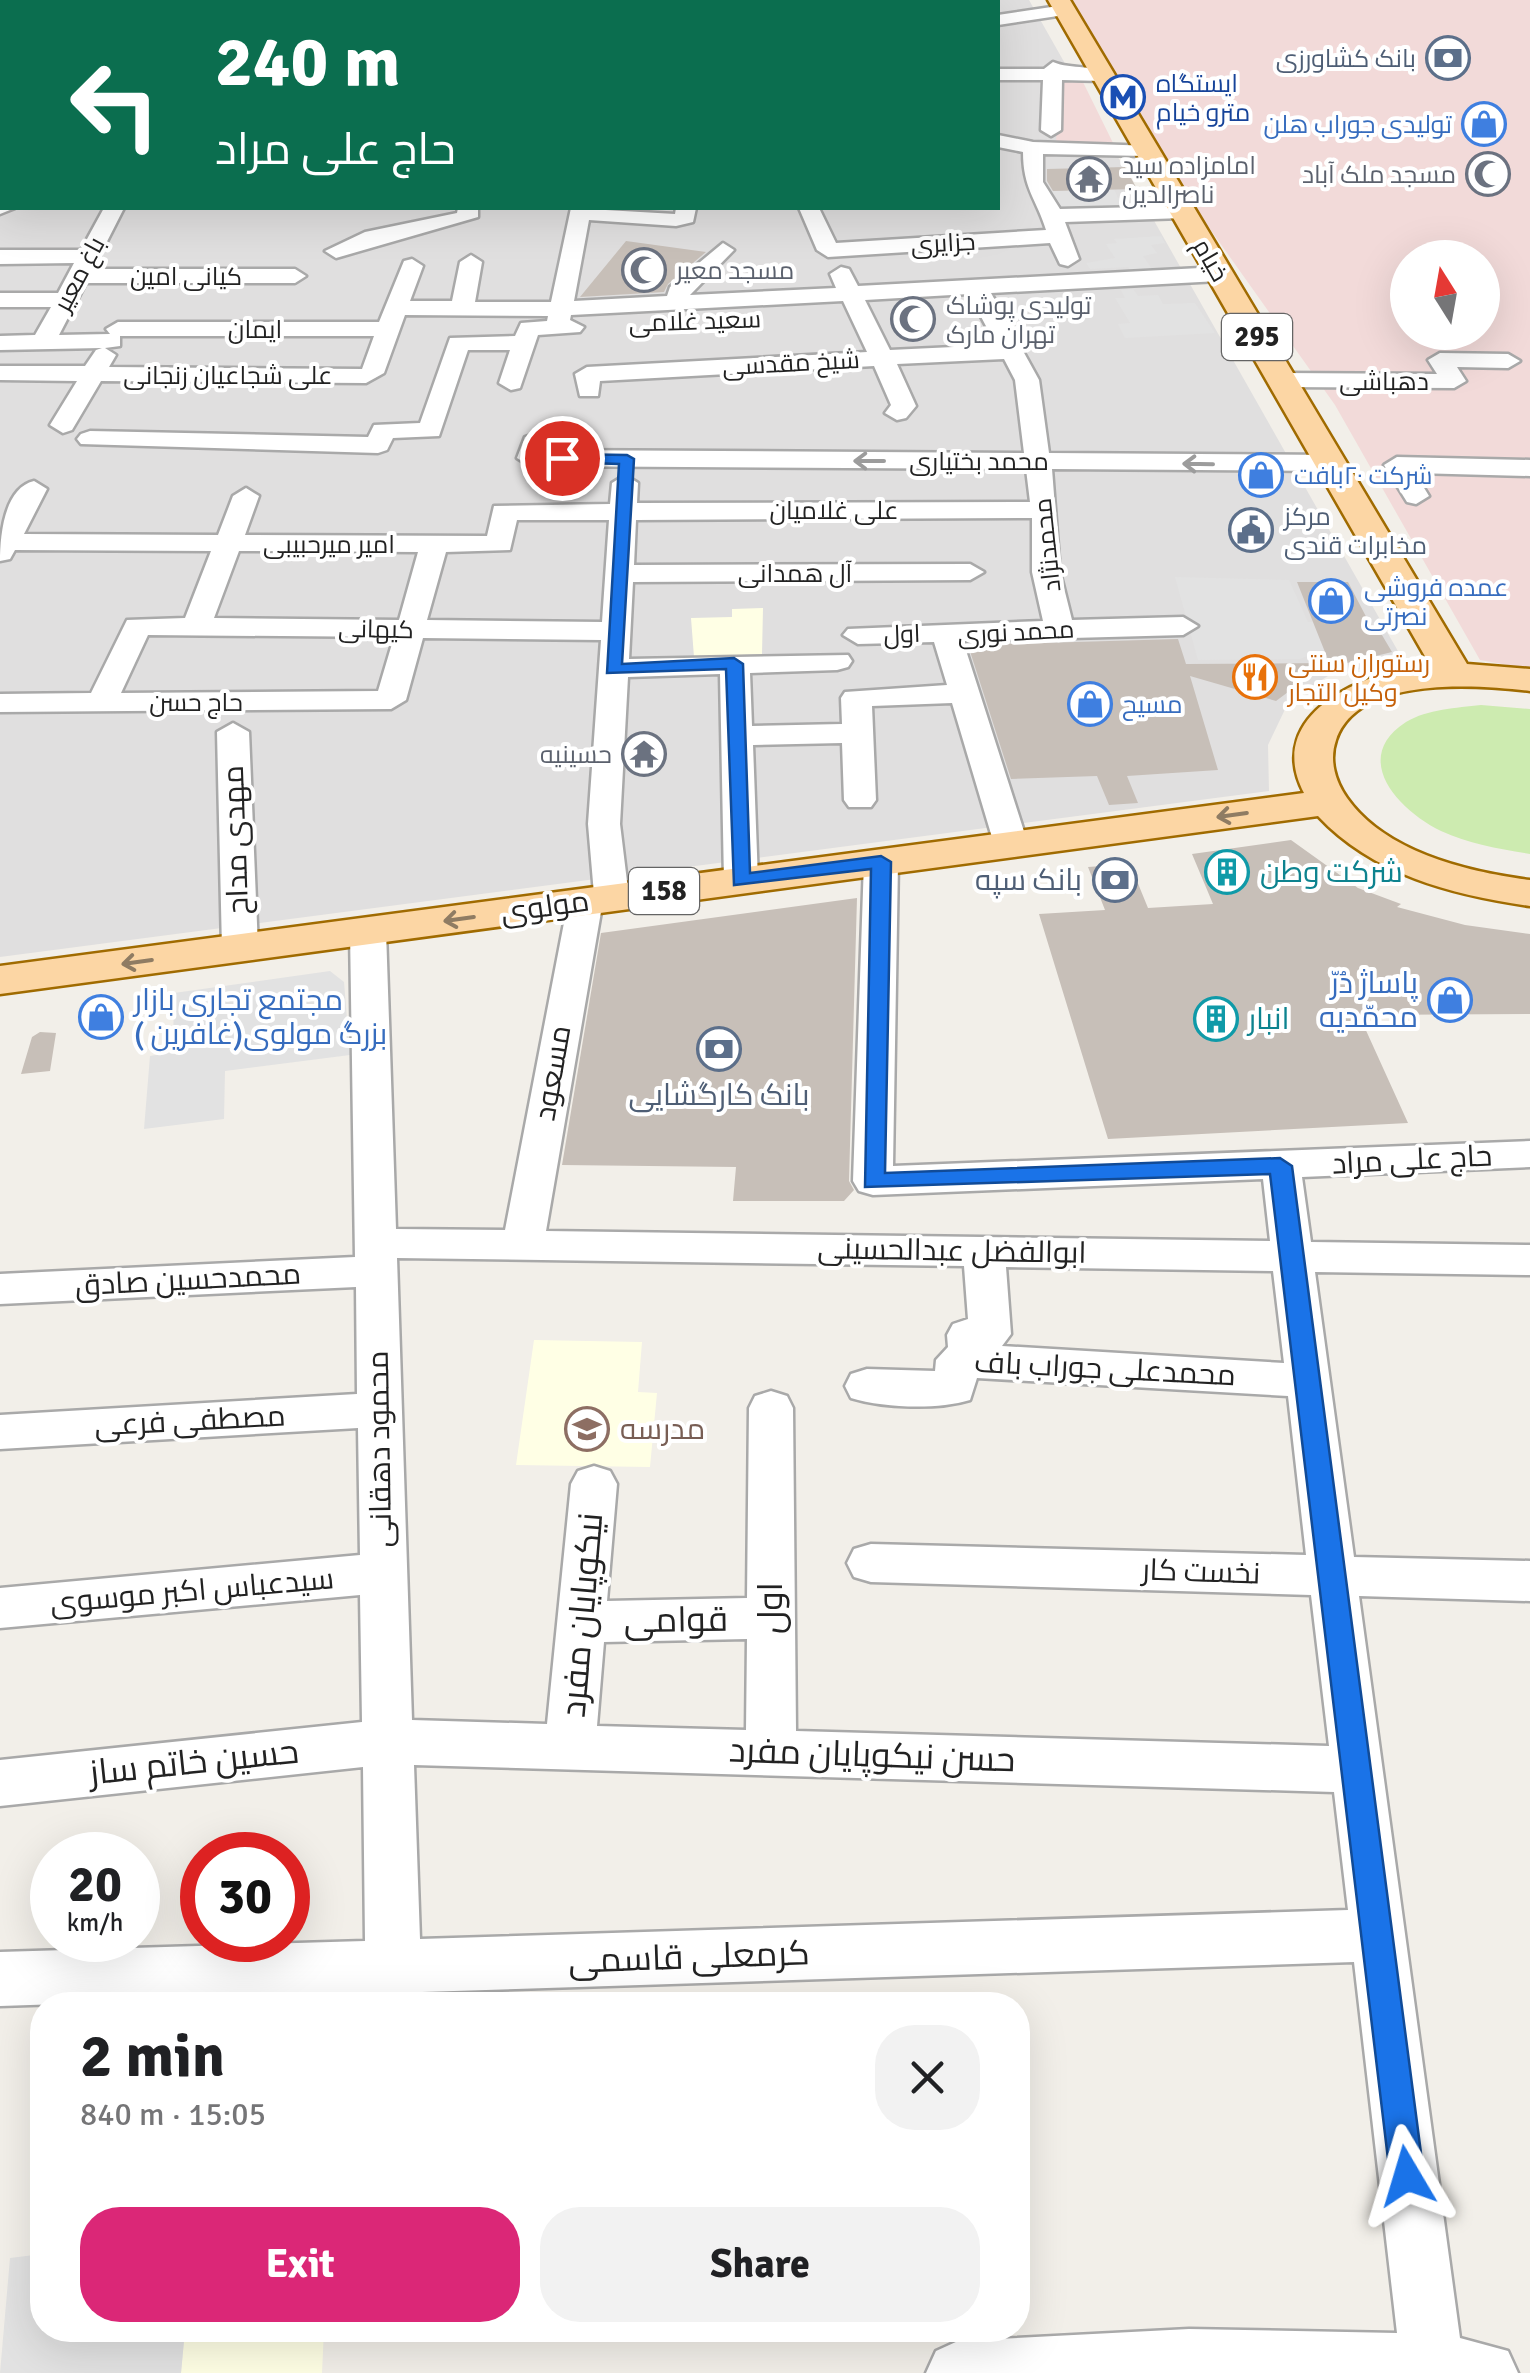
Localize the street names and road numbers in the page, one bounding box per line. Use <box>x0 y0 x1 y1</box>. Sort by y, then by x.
street label: جزایری <box>910 226 976 260</box>
street label: باغ معیر <box>46 231 112 319</box>
street label: خیام <box>1185 233 1235 288</box>
street label: کیانی امین <box>130 261 242 292</box>
street label: سعید غلامی <box>628 303 762 339</box>
street label: ایمان <box>228 314 282 345</box>
road number: 295 <box>1222 314 1292 360</box>
street label: شیخ مقدسی <box>722 344 860 383</box>
street label: علی شجاعیان زنجانی <box>123 360 333 391</box>
street label: دهباشی <box>1339 366 1429 397</box>
street label: محمد بختیاری <box>909 446 1049 477</box>
street label: علی غلامیان <box>769 495 899 526</box>
street label: محمدنژاد <box>1027 496 1067 594</box>
street label: امیر میرحبیبی <box>263 529 395 560</box>
street label: آل همدانی <box>738 558 853 589</box>
street label: کیهانی <box>338 613 414 645</box>
street label: محمد نوری <box>957 613 1075 651</box>
street label: اول <box>883 618 921 650</box>
street label: حاج حسن <box>149 687 243 719</box>
street label: مهدی مداح <box>215 765 258 915</box>
road number: 158 <box>629 868 699 914</box>
street label: مولوی <box>498 882 592 932</box>
street label: مسعود <box>526 1023 580 1123</box>
street label: حاج علی مراد <box>1331 1137 1493 1184</box>
street label: ابوالفضل عبدالحسینی <box>817 1230 1087 1272</box>
street label: محمدحسین صادق <box>74 1256 302 1304</box>
street label: محمدعلی جوراب باف <box>973 1344 1237 1394</box>
street label: محمود دهقانی <box>360 1350 400 1548</box>
street label: مصطفی فرعی <box>94 1398 286 1444</box>
street label: نیکوپایان مفرد <box>552 1511 613 1719</box>
street label: نخست کار <box>1139 1551 1261 1593</box>
street label: سیدعباس اکبر موسوی <box>48 1560 336 1622</box>
street label: اول <box>749 1582 792 1634</box>
street label: قوامی <box>623 1598 729 1642</box>
street label: حسن نیکوپایان مفرد <box>728 1729 1016 1782</box>
street label: حسین خاتم ساز <box>85 1730 301 1797</box>
street label: کرمعلی قاسمی <box>568 1931 810 1983</box>

